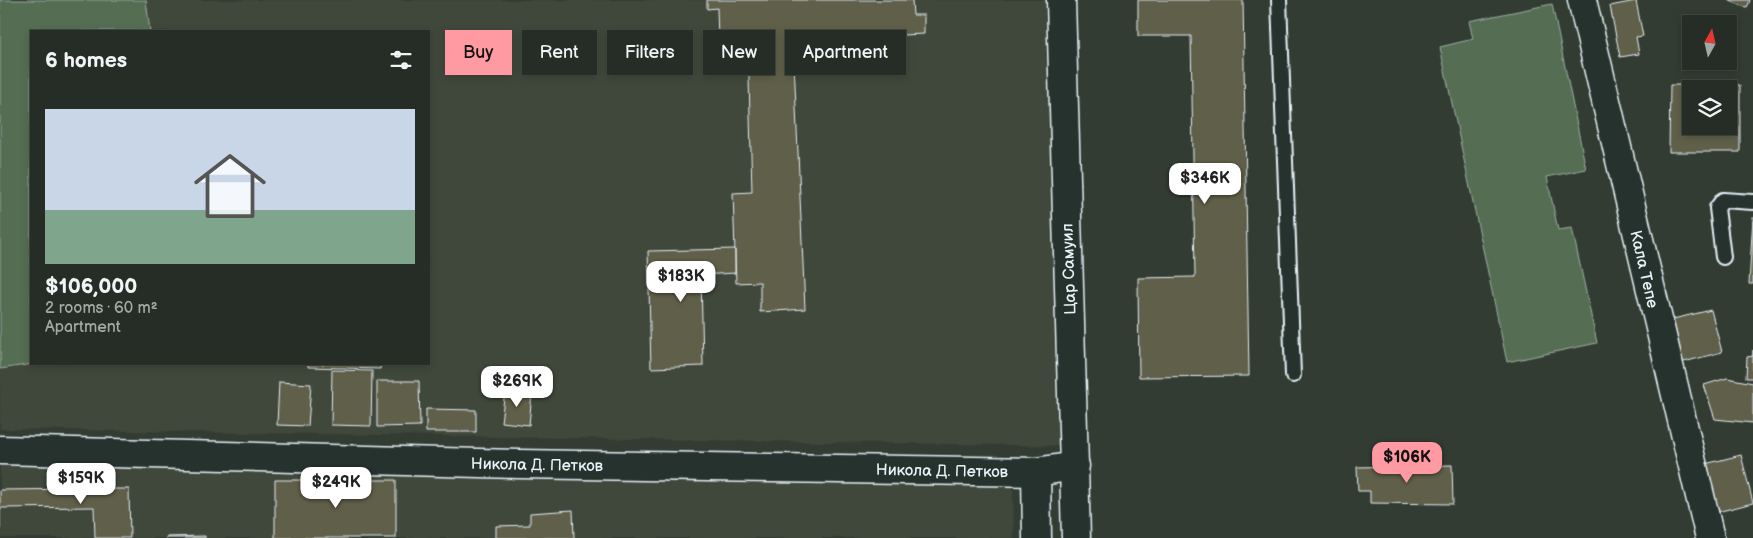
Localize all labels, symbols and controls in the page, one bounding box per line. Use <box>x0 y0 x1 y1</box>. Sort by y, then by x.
north arrow <box>1682 15 1738 70</box>
map controls <box>1682 15 1737 135</box>
chip: Buy <box>445 30 512 75</box>
chip: Rent <box>522 30 597 75</box>
chip: Filters <box>607 30 693 75</box>
chip: New <box>703 30 775 75</box>
chip: Apartment <box>785 30 906 75</box>
icon: filters <box>387 46 415 74</box>
text: 6 homes <box>45 48 127 73</box>
button: layers <box>1682 80 1737 135</box>
icon: home <box>185 141 275 231</box>
pin: $346K <box>1170 162 1240 205</box>
text: $346K <box>1180 169 1230 188</box>
street label: Цар Самуил <box>1058 223 1081 315</box>
street label: Кала Тепе <box>1625 229 1662 310</box>
pin: $183K <box>646 260 716 303</box>
text: $183K <box>657 267 705 286</box>
text: $106,000 <box>45 274 137 299</box>
text: 2 rooms · 60 m² <box>45 299 158 318</box>
text: Apartment <box>45 318 121 337</box>
pin: $269K <box>482 366 552 408</box>
text: $269K <box>492 372 542 391</box>
pin: $106K <box>1372 442 1442 484</box>
text: $106K <box>1383 448 1431 467</box>
street label: Никола Д. Петков <box>471 455 604 476</box>
street label: Никола Д. Петков <box>876 461 1009 482</box>
pin: $159K <box>46 462 116 505</box>
pin: $249K <box>301 466 371 509</box>
text: $159K <box>58 469 104 488</box>
text: $249K <box>311 473 361 492</box>

